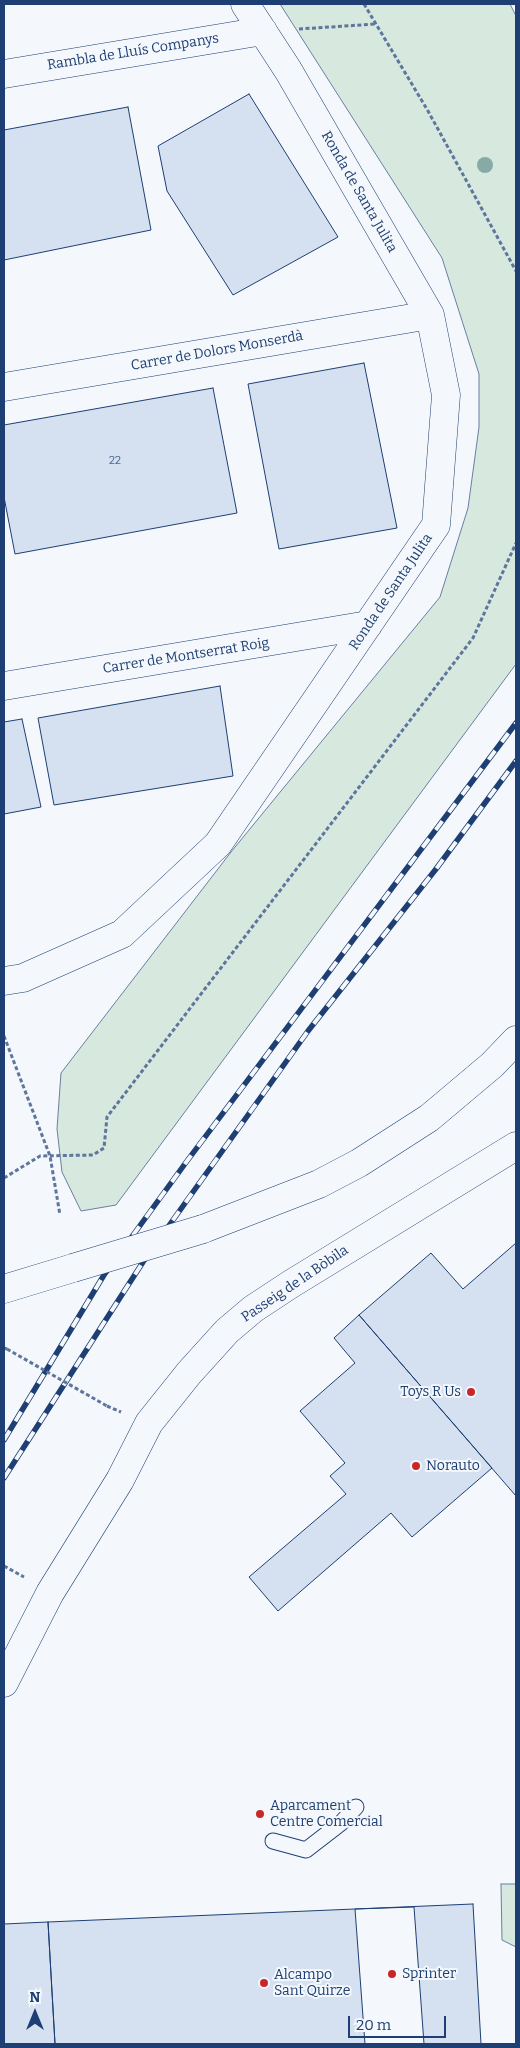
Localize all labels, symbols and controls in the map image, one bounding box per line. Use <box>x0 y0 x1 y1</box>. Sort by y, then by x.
street label: Rambla de Lluís Companys <box>46 30 220 74</box>
street label: Ronda de Santa Julita <box>317 128 401 256</box>
street label: Carrer de Dolors Monserdà <box>130 328 304 374</box>
house number: 22 <box>109 454 121 468</box>
street label: Ronda de Santa Julita <box>346 530 436 654</box>
street label: Carrer de Montserrat Roig <box>102 635 270 677</box>
street label: Passeig de la Bòbila <box>238 1242 352 1326</box>
place label: Toys R Us <box>400 1384 461 1400</box>
marker: Toys R Us <box>465 1386 477 1398</box>
place label: Norauto <box>426 1458 480 1474</box>
marker: Norauto <box>410 1460 422 1472</box>
place label: Aparcament Centre Comercial <box>270 1798 383 1830</box>
marker: Aparcament Centre Comercial <box>254 1808 266 1820</box>
place label: Sprinter <box>402 1966 456 1982</box>
place label: Alcampo Sant Quirze <box>274 1967 350 2000</box>
marker: Sprinter <box>386 1968 398 1980</box>
marker: Alcampo Sant Quirze <box>258 1977 270 1989</box>
north arrow <box>10 1988 60 2038</box>
text: N <box>30 1989 40 2006</box>
scale bar <box>350 2006 448 2038</box>
text: 20 m <box>356 2016 391 2034</box>

